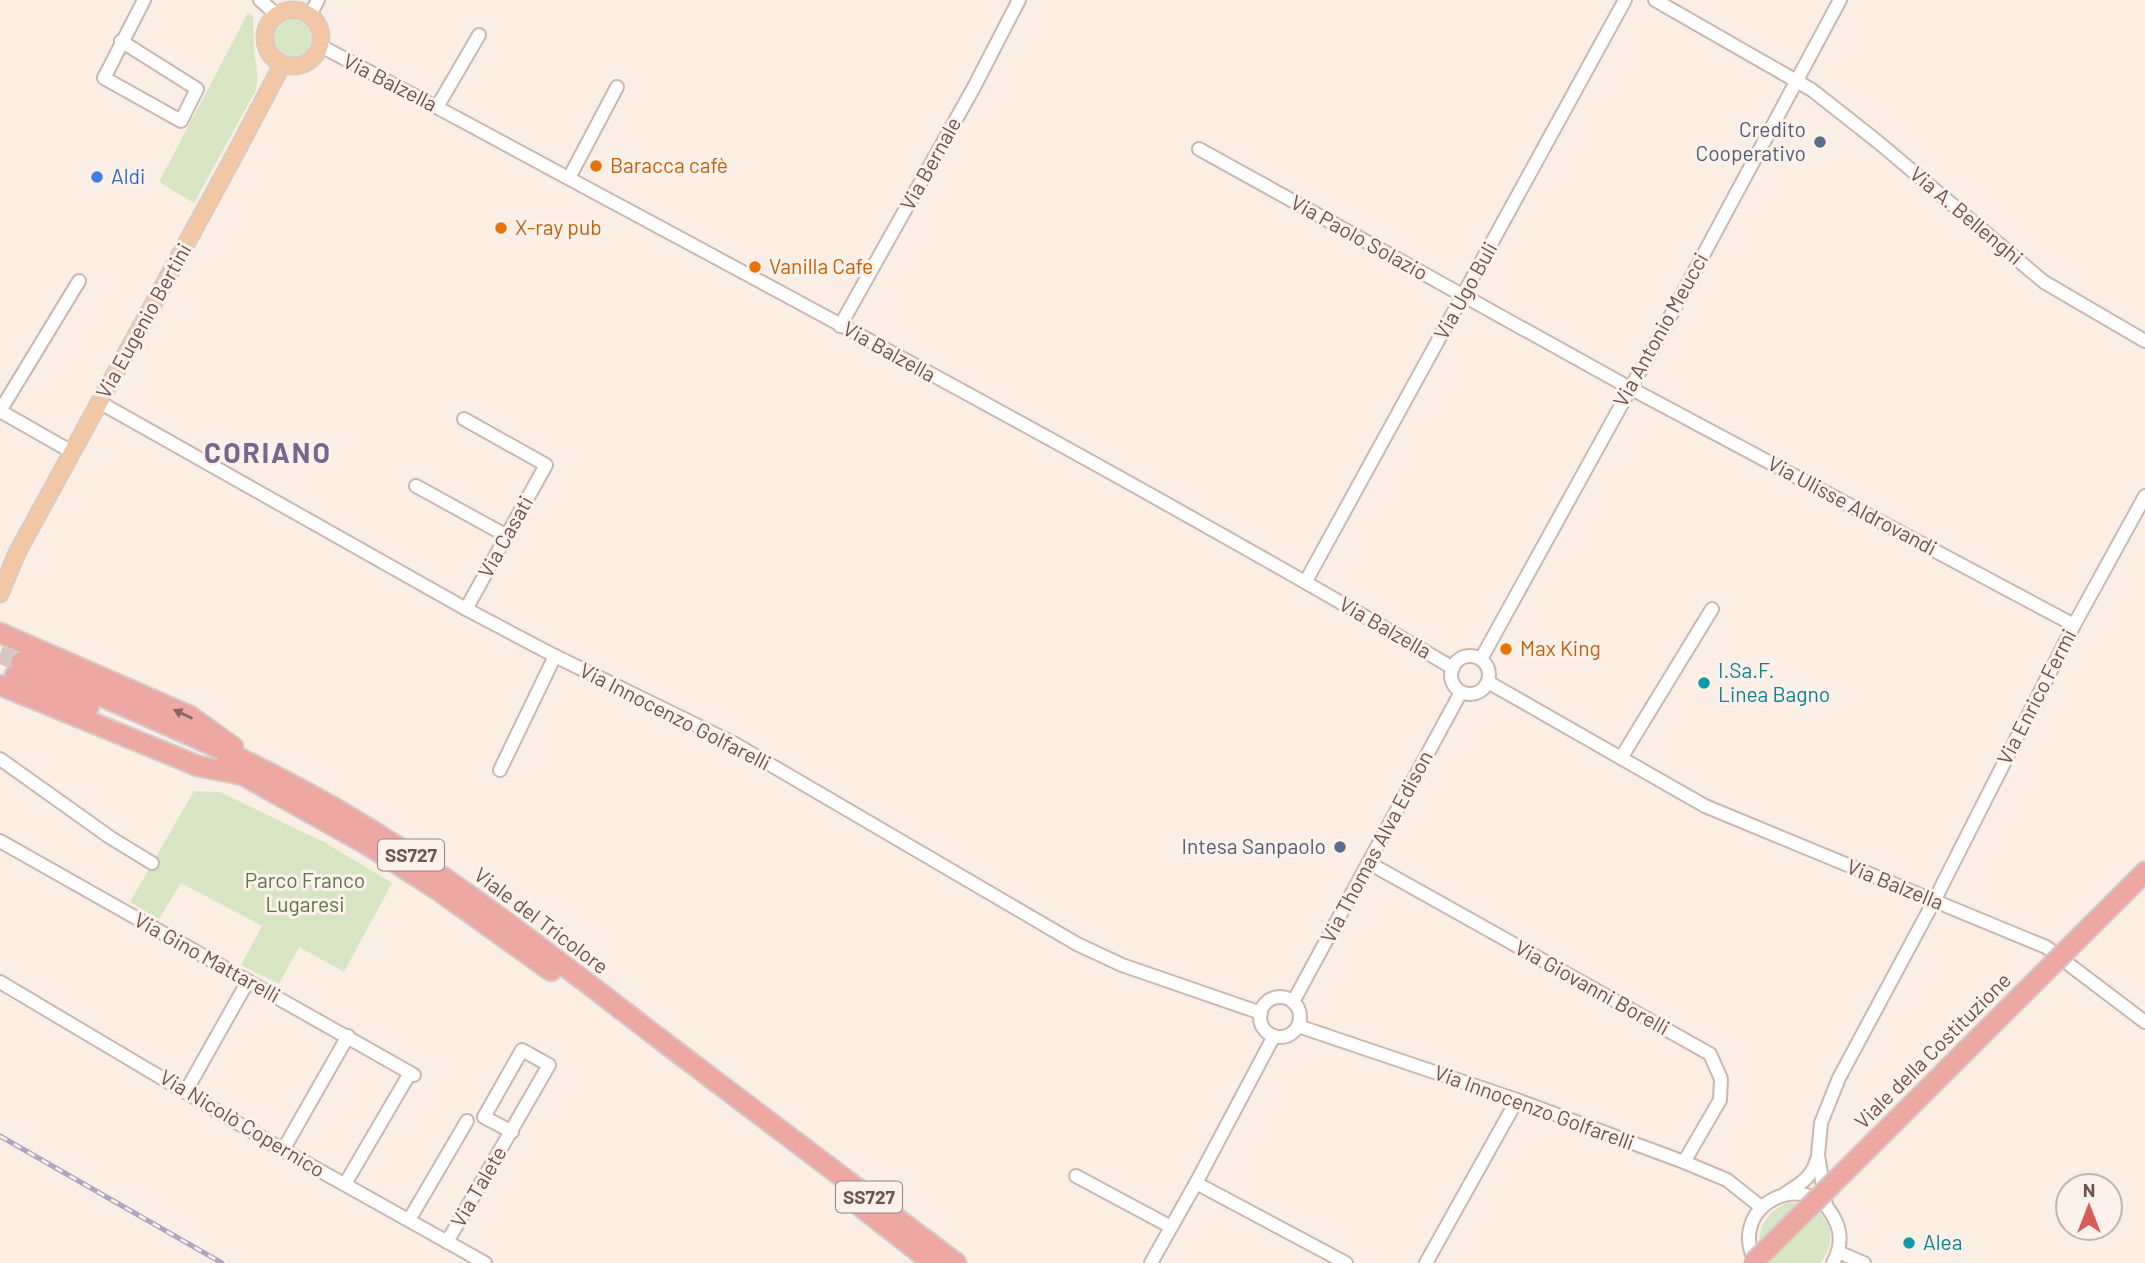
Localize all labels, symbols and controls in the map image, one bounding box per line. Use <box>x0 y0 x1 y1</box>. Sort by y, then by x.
street label: Via Balzella <box>339 47 442 116</box>
street label: Via Bernale <box>894 112 966 214</box>
place label: Credito Cooperativo <box>1695 116 1806 165</box>
marker: Credito Cooperativo <box>1812 134 1828 150</box>
place label: Baracca cafè <box>610 152 728 177</box>
marker: Baracca cafè <box>588 158 604 174</box>
street label: Via A. Bellenghi <box>1905 160 2029 269</box>
place label: Aldi <box>111 163 145 188</box>
marker: Aldi <box>89 169 105 185</box>
street label: Via Paolo Solazio <box>1287 189 1433 285</box>
place label: X-ray pub <box>515 214 602 239</box>
marker: X-ray pub <box>493 220 509 236</box>
street label: Via Ugo Buli <box>1428 237 1502 343</box>
street label: Via Eugenio Bertini <box>90 238 196 402</box>
street label: Via Antonio Meucci <box>1607 248 1712 411</box>
place label: Vanilla Cafe <box>769 253 873 278</box>
marker: Vanilla Cafe <box>747 259 763 275</box>
street label: Via Balzella <box>839 315 940 386</box>
district label: CORIANO <box>204 435 332 469</box>
street label: Via Ulisse Aldrovandi <box>1764 450 1941 560</box>
street label: Via Casati <box>472 491 537 582</box>
street label: Via Balzella <box>1335 590 1436 663</box>
street label: Via Enrico Fermi <box>1991 624 2081 768</box>
place label: Max King <box>1520 635 1601 660</box>
marker: Max King <box>1498 641 1514 657</box>
street label: Via Innocenzo Golfarelli <box>576 657 775 775</box>
place label: I.Sa.F. Linea Bagno <box>1718 657 1830 706</box>
marker: I.Sa.F. Linea Bagno <box>1696 675 1712 691</box>
one-way arrow <box>173 708 193 719</box>
street label: Via Thomas Alva Edison <box>1314 746 1437 947</box>
place label: Intesa Sanpaolo <box>1182 833 1326 858</box>
marker: Intesa Sanpaolo <box>1332 839 1348 855</box>
road number: SS727 <box>378 840 444 870</box>
street label: Via Balzella <box>1844 853 1948 914</box>
street label: Viale del Tricolore <box>470 861 614 978</box>
park label: Parco Franco Lugaresi <box>245 867 365 916</box>
street label: Via Gino Mattarelli <box>130 906 285 1007</box>
street label: Via Giovanni Borelli <box>1511 934 1674 1040</box>
street label: Viale della Costituzione <box>1849 967 2015 1133</box>
street label: Via Innocenzo Golfarelli <box>1431 1059 1638 1154</box>
street label: Via Nicolò Copernico <box>156 1064 330 1182</box>
street label: Via Talete <box>445 1141 511 1231</box>
north arrow <box>2054 1172 2124 1242</box>
text: N <box>2083 1178 2095 1201</box>
road number: SS727 <box>836 1182 902 1212</box>
place label: Alea <box>1923 1229 1962 1254</box>
marker: Alea <box>1901 1235 1917 1251</box>

